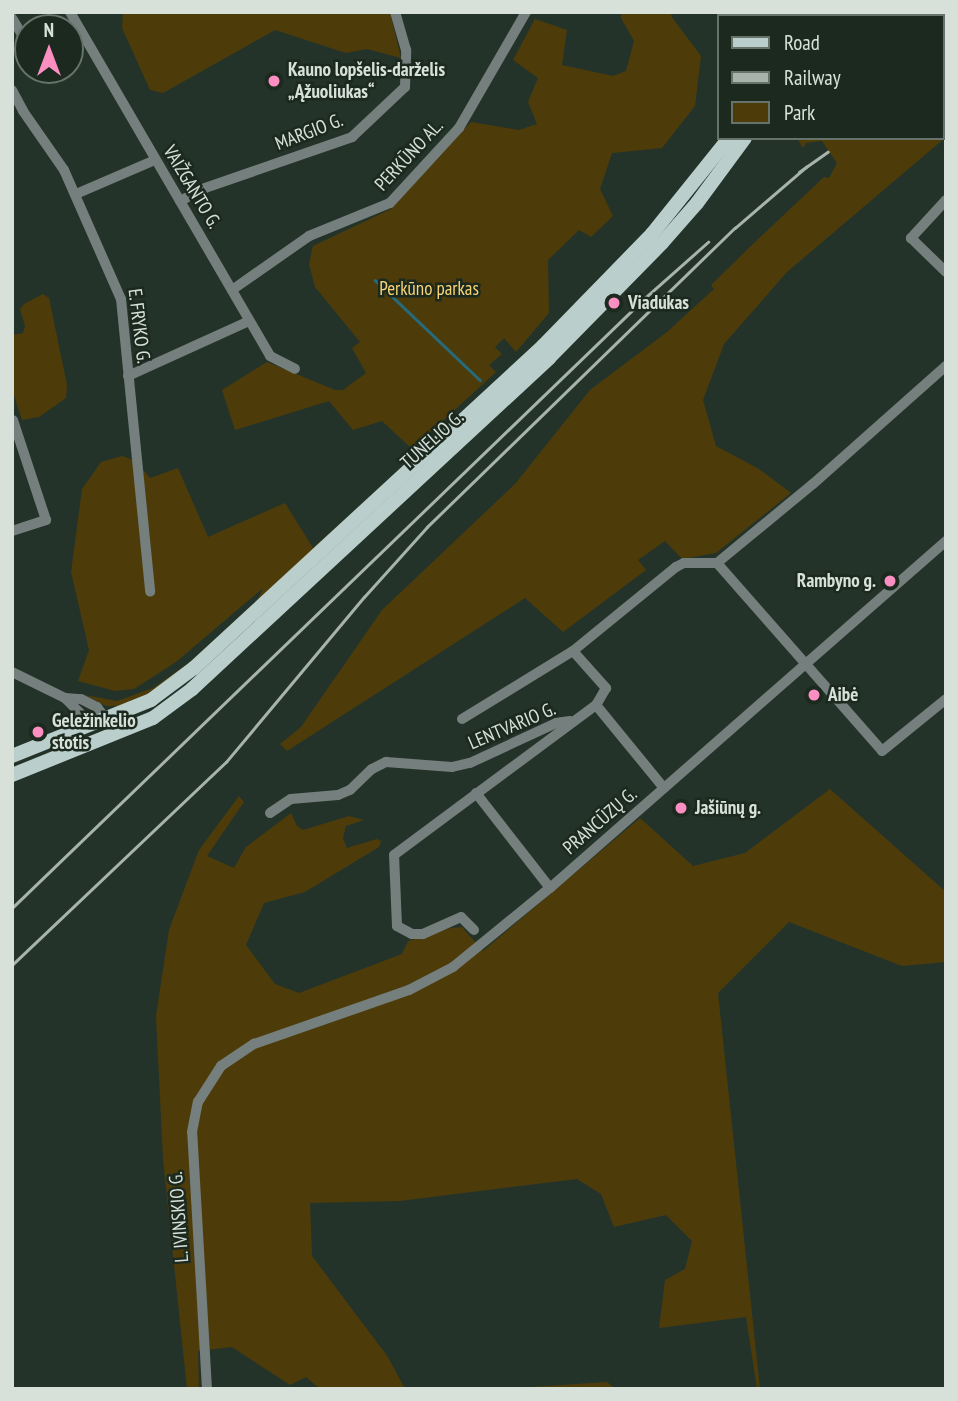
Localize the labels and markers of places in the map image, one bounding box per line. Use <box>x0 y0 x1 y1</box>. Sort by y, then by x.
place label: Kauno lopšelis-darželis „Ąžuoliukas“ <box>288 59 445 103</box>
marker: Kauno lopšelis-darželis „Ąžuoliukas“ <box>266 73 282 89</box>
place label: Viadukas <box>628 292 689 314</box>
marker: Viadukas <box>606 295 622 311</box>
place label: Rambyno g. <box>797 570 876 592</box>
marker: Rambyno g. <box>882 573 898 589</box>
place label: Aibė <box>828 684 858 706</box>
marker: Aibė <box>806 687 822 703</box>
place label: Geležinkelio stotis <box>52 710 136 754</box>
marker: Geležinkelio stotis <box>30 724 46 740</box>
place label: Jašiūnų g. <box>695 797 761 819</box>
marker: Jašiūnų g. <box>673 800 689 816</box>

